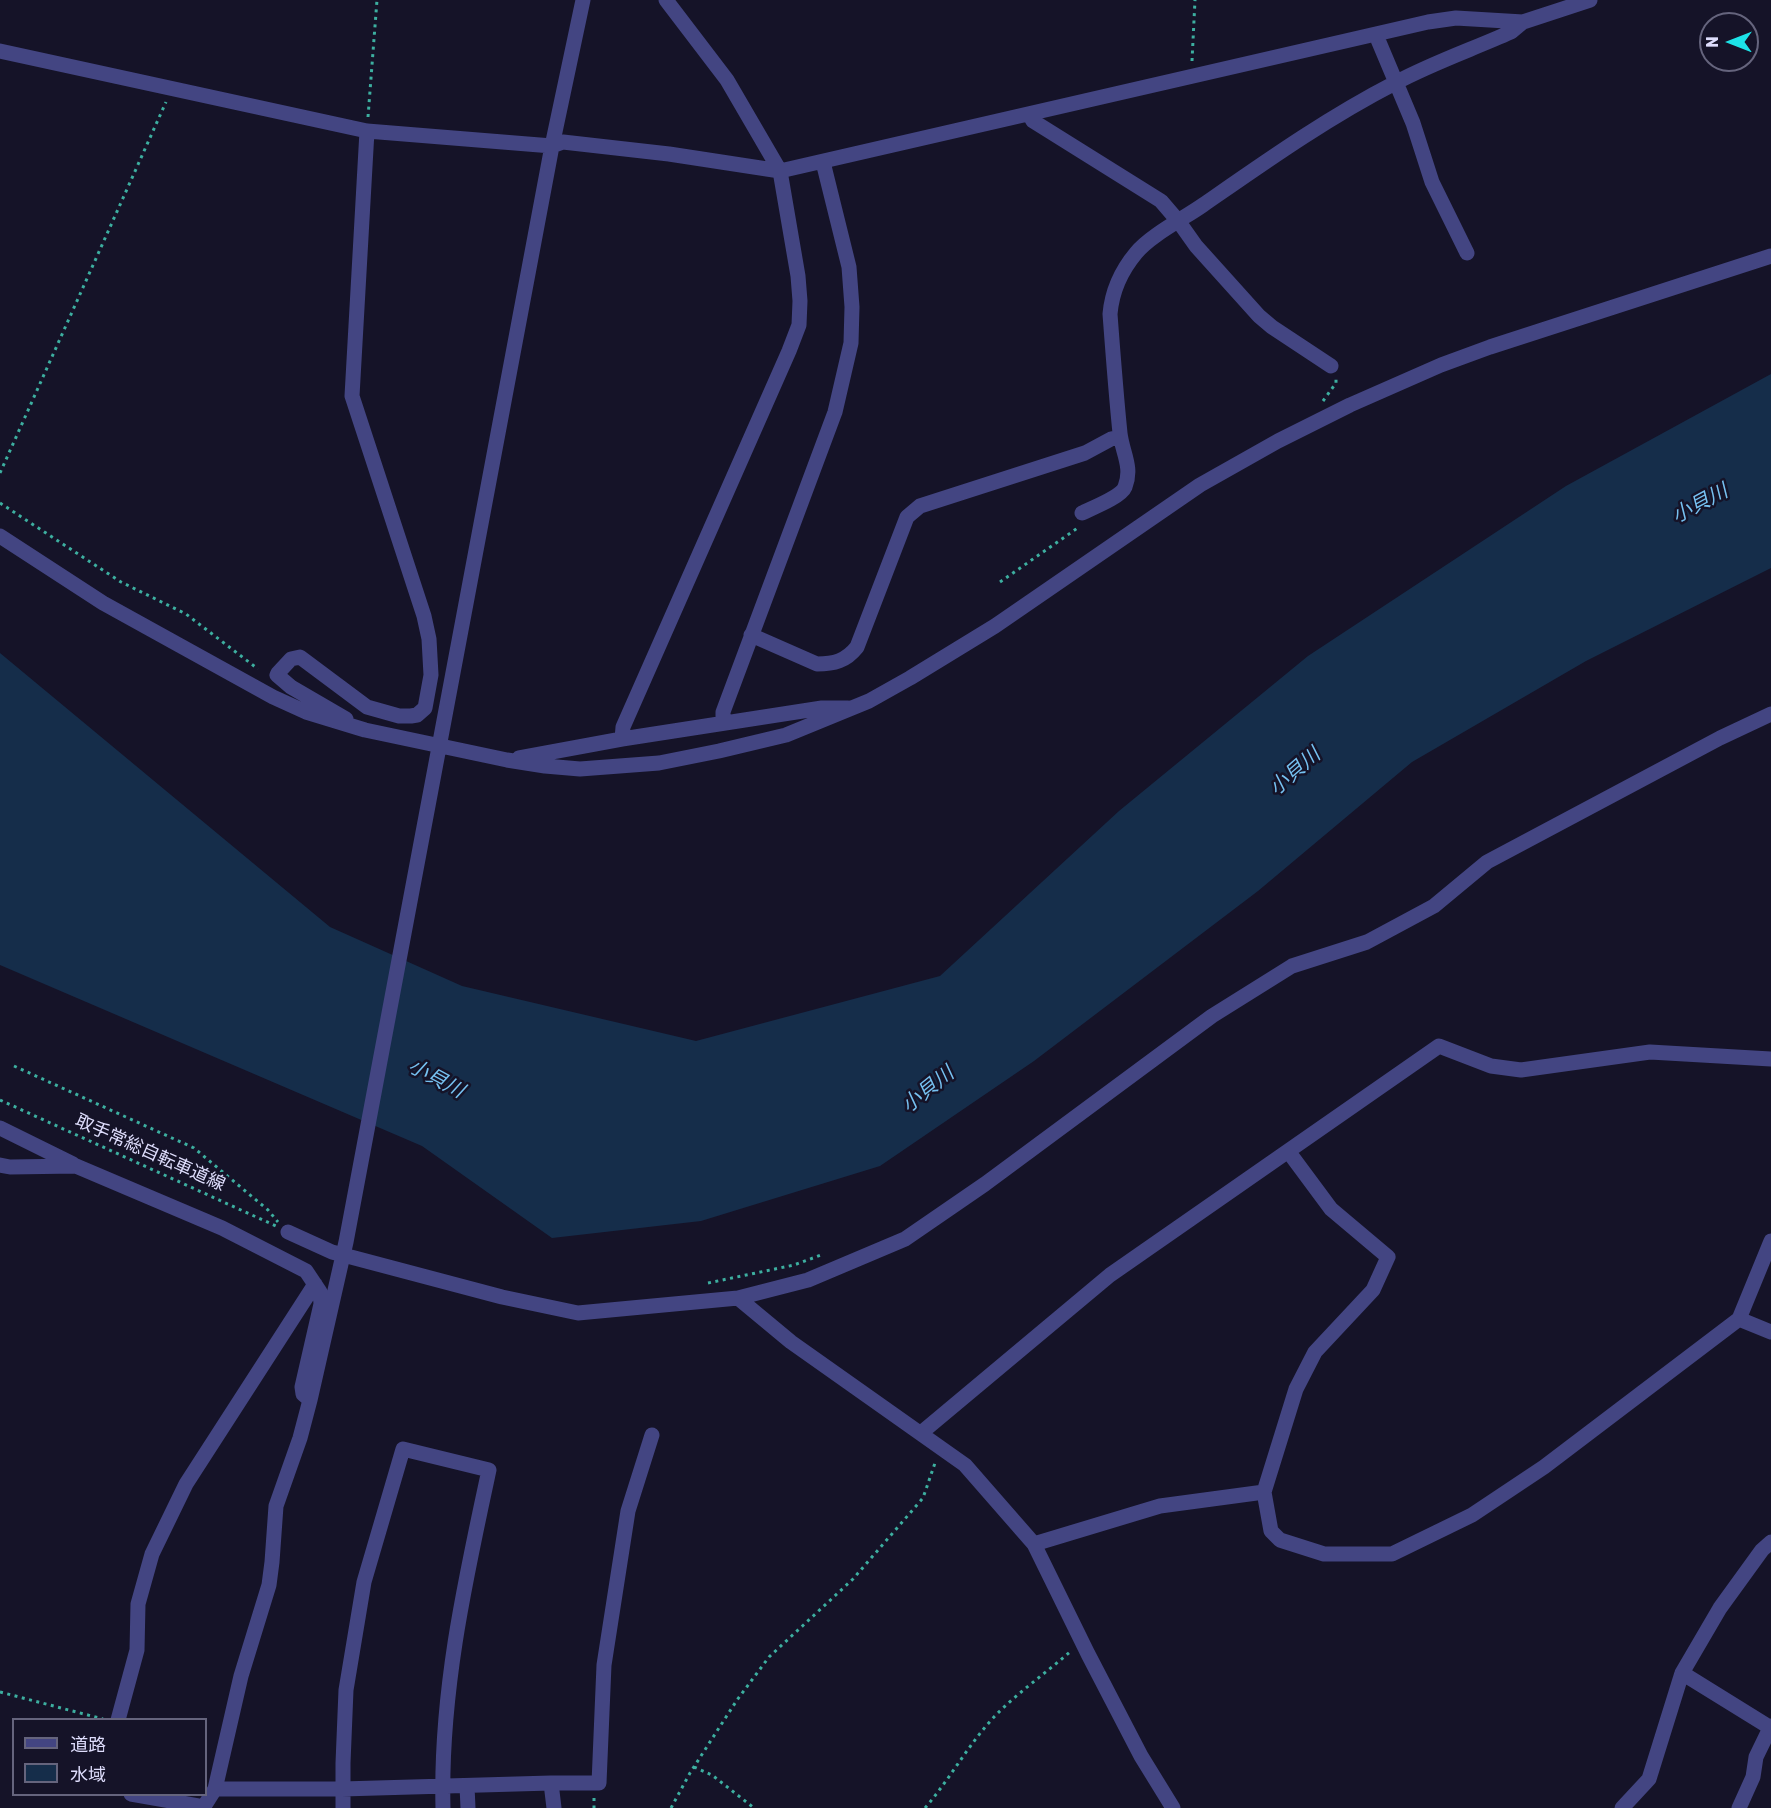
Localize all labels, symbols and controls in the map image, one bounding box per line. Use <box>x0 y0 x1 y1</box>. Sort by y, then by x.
north arrow <box>1699 12 1759 72</box>
text: N <box>1703 36 1722 48</box>
water label: 小貝川 <box>1668 479 1732 529</box>
water label: 小貝川 <box>1264 743 1326 801</box>
water label: 小貝川 <box>404 1054 468 1104</box>
water label: 小貝川 <box>897 1062 959 1118</box>
street label: 取手常総自転車道線 <box>72 1110 228 1196</box>
legend <box>12 1718 207 1796</box>
text: 道路 <box>70 1734 106 1756</box>
text: 水域 <box>70 1764 106 1786</box>

